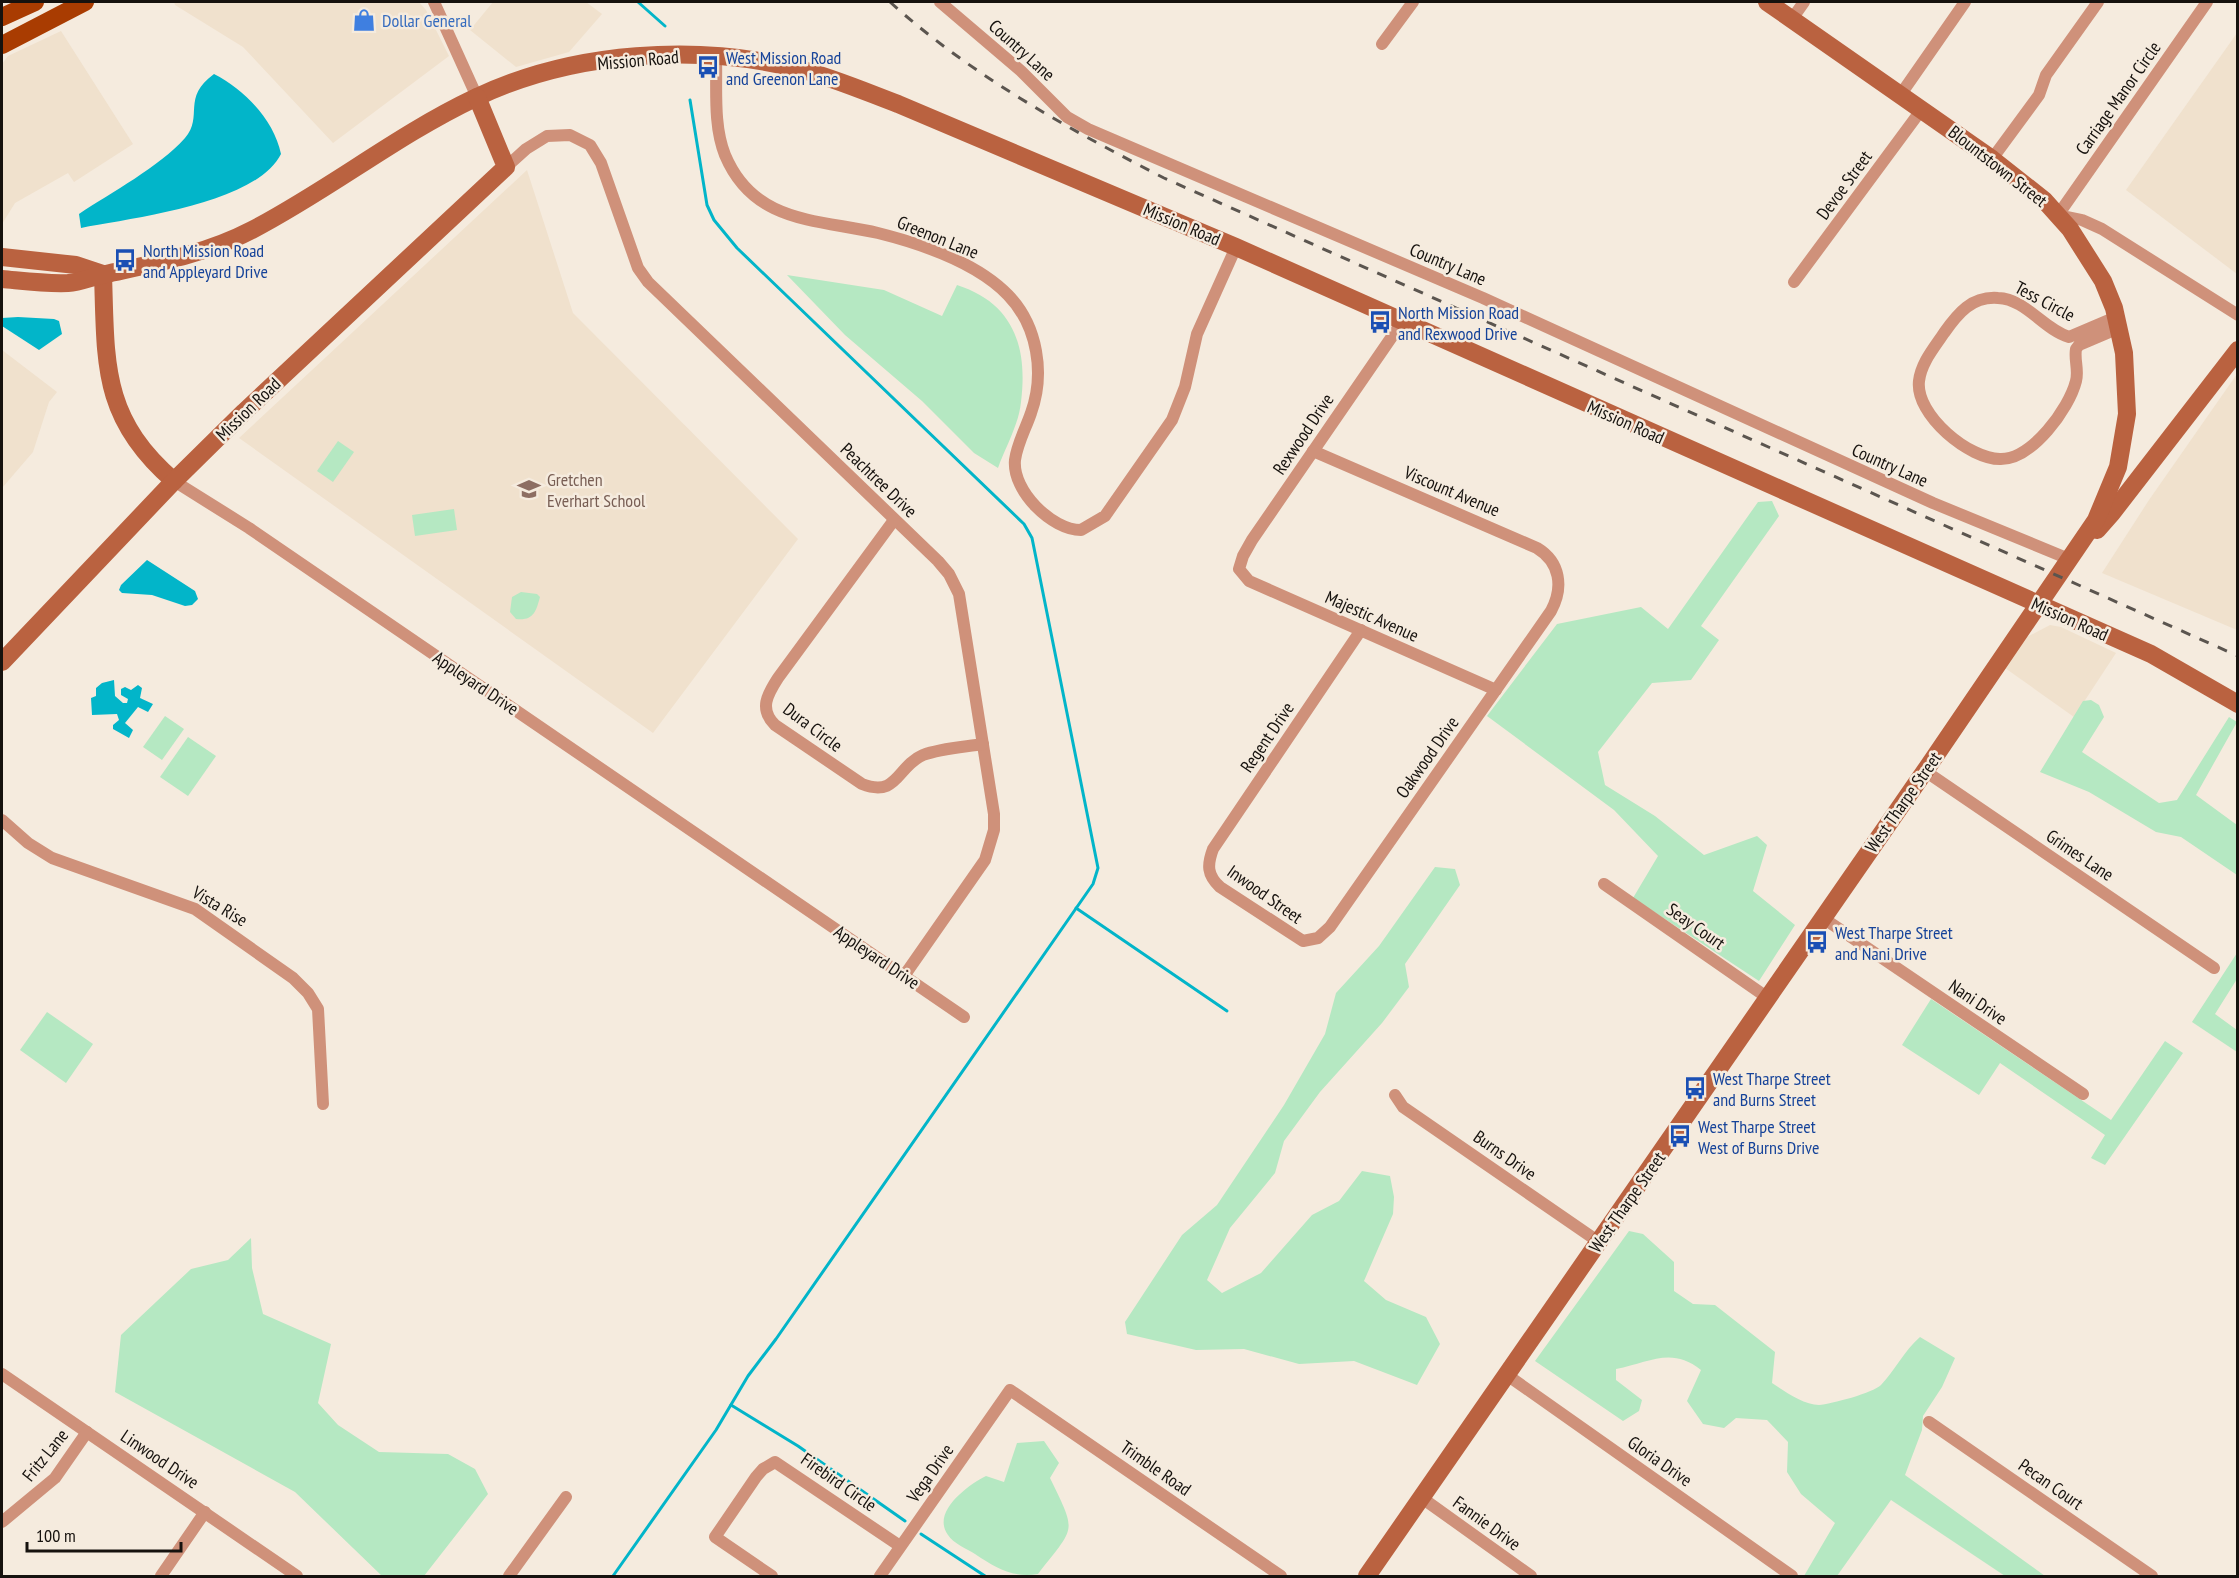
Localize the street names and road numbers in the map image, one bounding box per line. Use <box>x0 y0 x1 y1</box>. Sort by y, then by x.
street label: Country Lane <box>984 14 1060 86</box>
street label: Carriage Manor Circle <box>2070 37 2166 159</box>
street label: Mission Road <box>596 45 680 75</box>
street label: Blountstown Street <box>1944 120 2052 212</box>
street label: Devoe Street <box>1811 146 1877 224</box>
street label: Mission Road <box>1140 197 1224 251</box>
street label: Greenon Lane <box>894 210 982 264</box>
street label: Country Lane <box>1406 238 1490 290</box>
street label: Tess Circle <box>2011 276 2079 326</box>
street label: Mission Road <box>211 372 285 446</box>
street label: Rexwood Drive <box>1268 389 1338 479</box>
street label: Mission Road <box>1584 395 1668 449</box>
street label: Peachtree Drive <box>836 438 922 522</box>
street label: Country Lane <box>1848 438 1932 492</box>
street label: Viscount Avenue <box>1400 460 1503 521</box>
street label: Majestic Avenue <box>1322 585 1422 647</box>
street label: Mission Road <box>2028 592 2112 646</box>
street label: Appleyard Drive <box>429 646 523 720</box>
street label: Dura Circle <box>779 697 847 757</box>
street label: Regent Drive <box>1235 697 1299 777</box>
street label: Oakwood Drive <box>1391 712 1463 802</box>
street label: West Tharpe Street <box>1860 747 1946 857</box>
street label: Grimes Lane <box>2042 824 2118 886</box>
street label: Inwood Street <box>1223 860 1307 928</box>
street label: Vista Rise <box>187 880 252 931</box>
street label: Seay Court <box>1662 898 1730 954</box>
street label: Appleyard Drive <box>830 920 924 994</box>
street label: Nani Drive <box>1945 974 2011 1030</box>
street label: Burns Drive <box>1469 1125 1541 1185</box>
street label: West Tharpe Street <box>1584 1147 1670 1257</box>
street label: Fritz Lane <box>17 1424 73 1486</box>
street label: Linwood Drive <box>116 1424 204 1494</box>
street label: Gloria Drive <box>1623 1431 1697 1491</box>
street label: Trimble Road <box>1116 1435 1196 1501</box>
street label: Vega Drive <box>901 1439 958 1508</box>
street label: Firebird Circle <box>797 1448 881 1516</box>
street label: Pecan Court <box>2014 1453 2088 1515</box>
street label: Fannie Drive <box>1449 1491 1525 1555</box>

